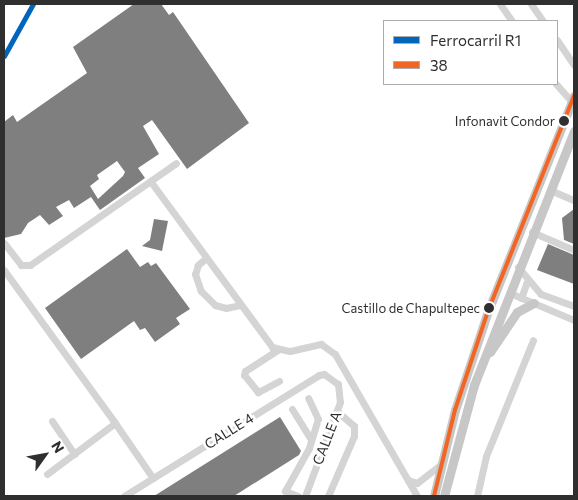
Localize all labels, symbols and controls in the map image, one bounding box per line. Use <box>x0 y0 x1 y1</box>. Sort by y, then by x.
legend <box>383 20 558 85</box>
text: Ferrocarril R1 <box>430 31 521 49</box>
text: 38 <box>430 56 448 74</box>
place label: Infonavit Condor <box>455 113 555 129</box>
marker: Infonavit Condor <box>559 116 569 126</box>
place label: Castillo de Chapultepec <box>342 300 480 316</box>
marker: Castillo de Chapultepec <box>484 303 494 313</box>
street label: CALLE 4 <box>201 409 257 453</box>
street label: CALLE A <box>309 409 345 467</box>
north arrow <box>20 430 70 480</box>
text: N <box>48 438 68 456</box>

